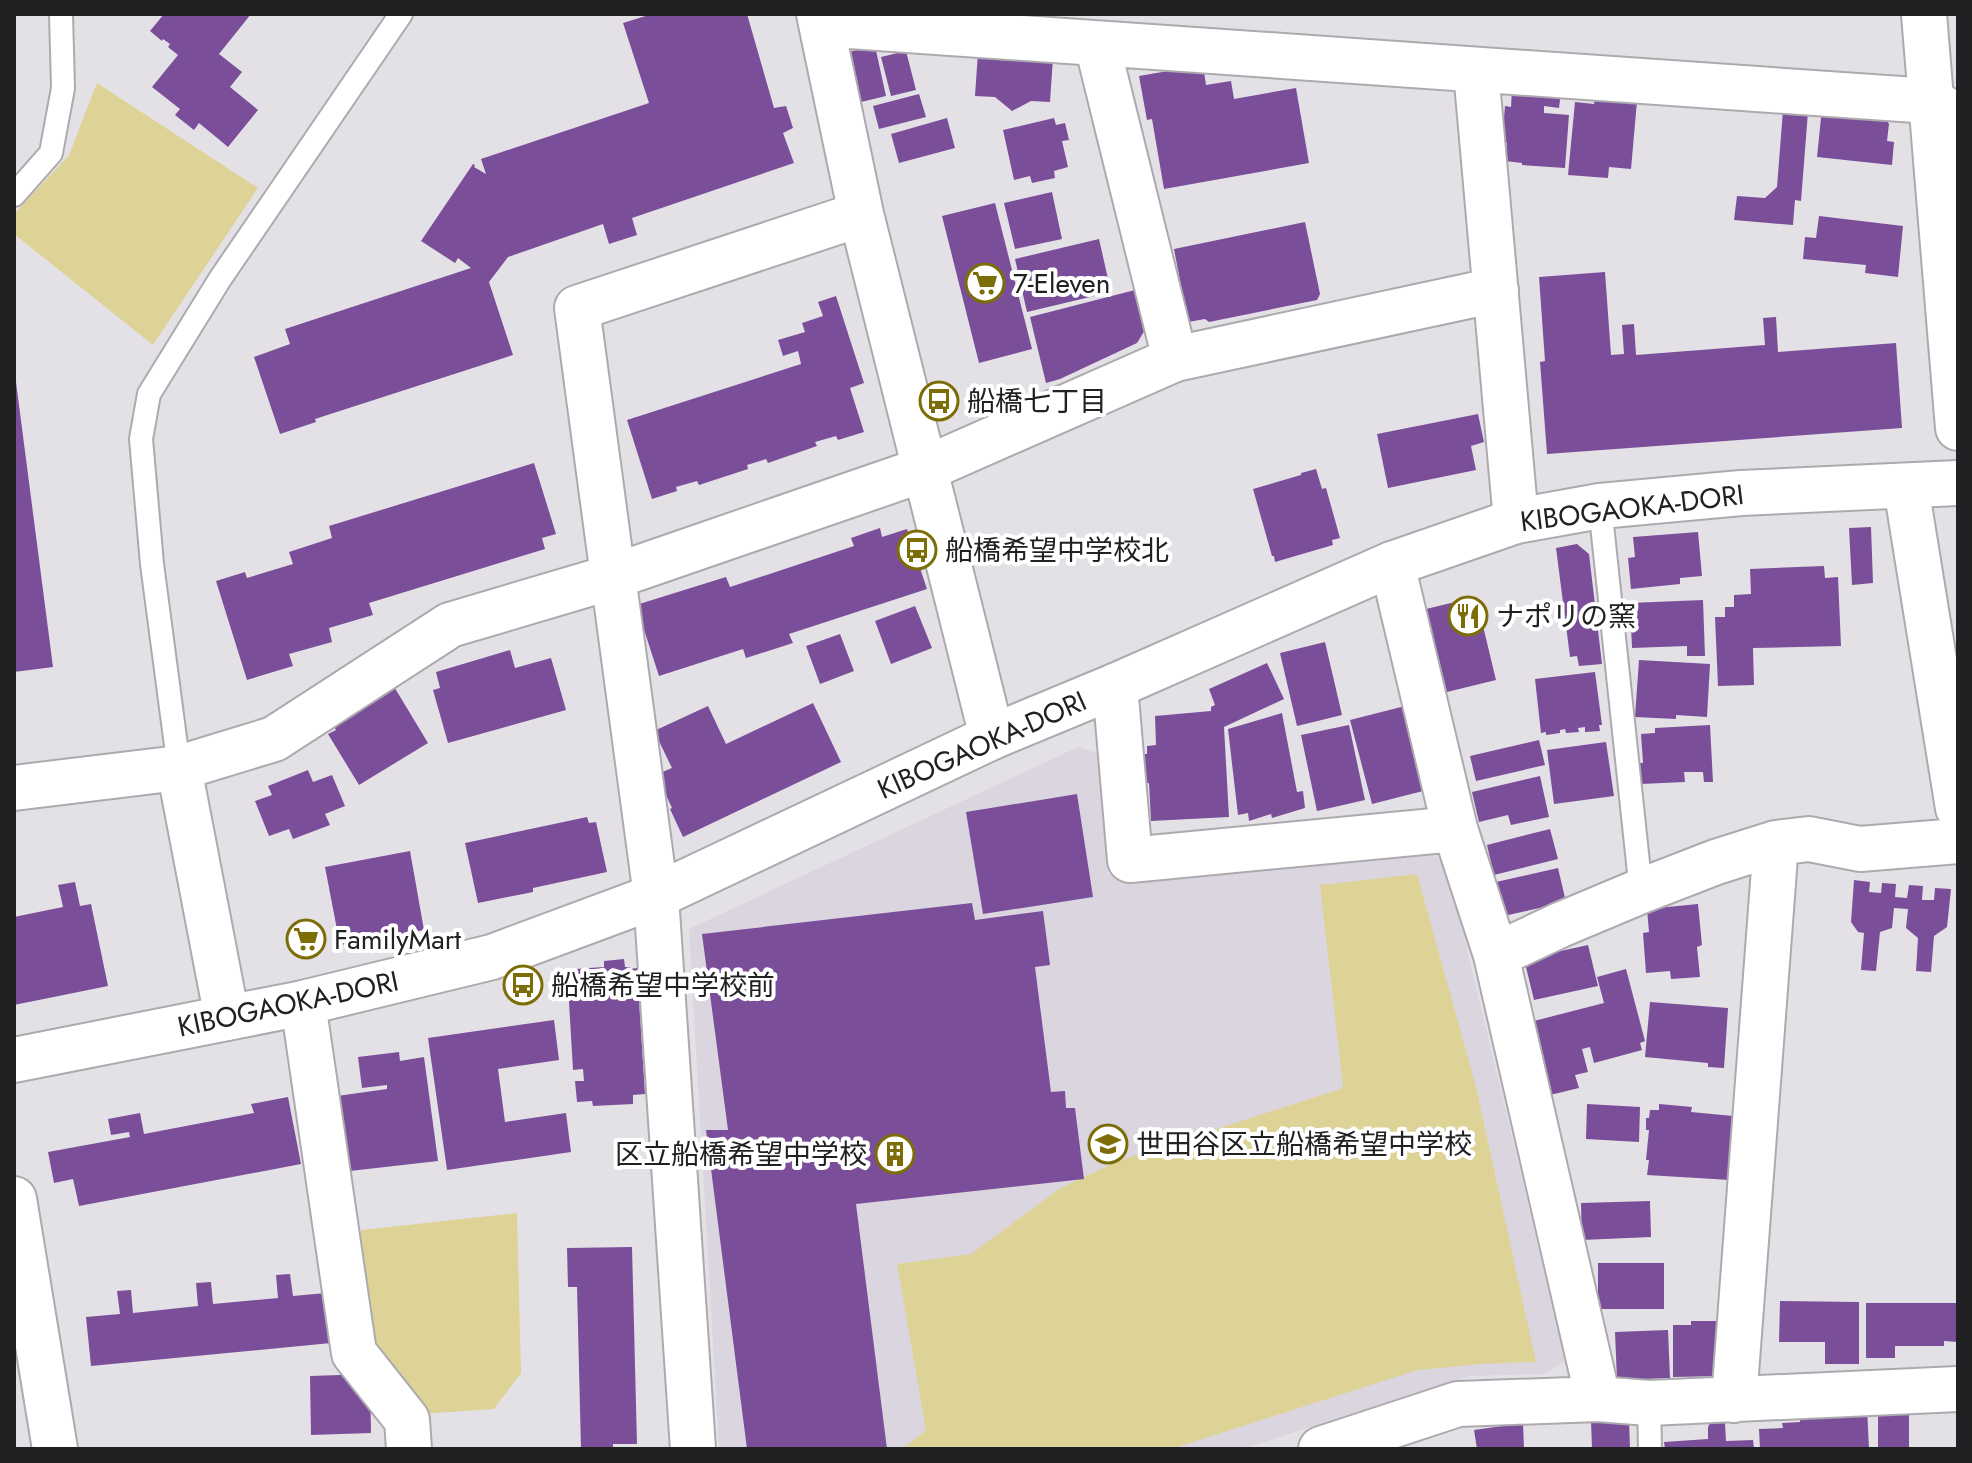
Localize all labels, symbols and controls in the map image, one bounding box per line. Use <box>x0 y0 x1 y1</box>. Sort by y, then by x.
supermarket icon: 7-Eleven <box>964 262 1006 304</box>
place label: 7-Eleven <box>1013 263 1110 304</box>
bus stop icon: 船橋七丁目 <box>918 380 960 422</box>
place label: 船橋七丁目 <box>967 381 1107 422</box>
street label: KIBOGAOKA-DORI <box>1518 474 1746 542</box>
bus stop icon: 船橋希望中学校北 <box>896 529 938 571</box>
place label: 船橋希望中学校北 <box>945 530 1169 571</box>
restaurant icon: ナポリの窯 <box>1447 595 1489 637</box>
place label: ナポリの窯 <box>1496 596 1636 637</box>
street label: KIBOGAOKA-DORI <box>871 681 1093 809</box>
supermarket icon: FamilyMart <box>285 918 327 960</box>
place label: FamilyMart <box>334 919 461 960</box>
street label: KIBOGAOKA-DORI <box>174 961 402 1047</box>
bus stop icon: 船橋希望中学校前 <box>502 964 544 1006</box>
place label: 船橋希望中学校前 <box>551 965 775 1006</box>
school or university icon: 世田谷区立船橋希望中学校 <box>1087 1123 1129 1165</box>
place label: 世田谷区立船橋希望中学校 <box>1136 1124 1472 1165</box>
building icon: 区立船橋希望中学校 <box>874 1133 916 1175</box>
place label: 区立船橋希望中学校 <box>615 1134 867 1175</box>

